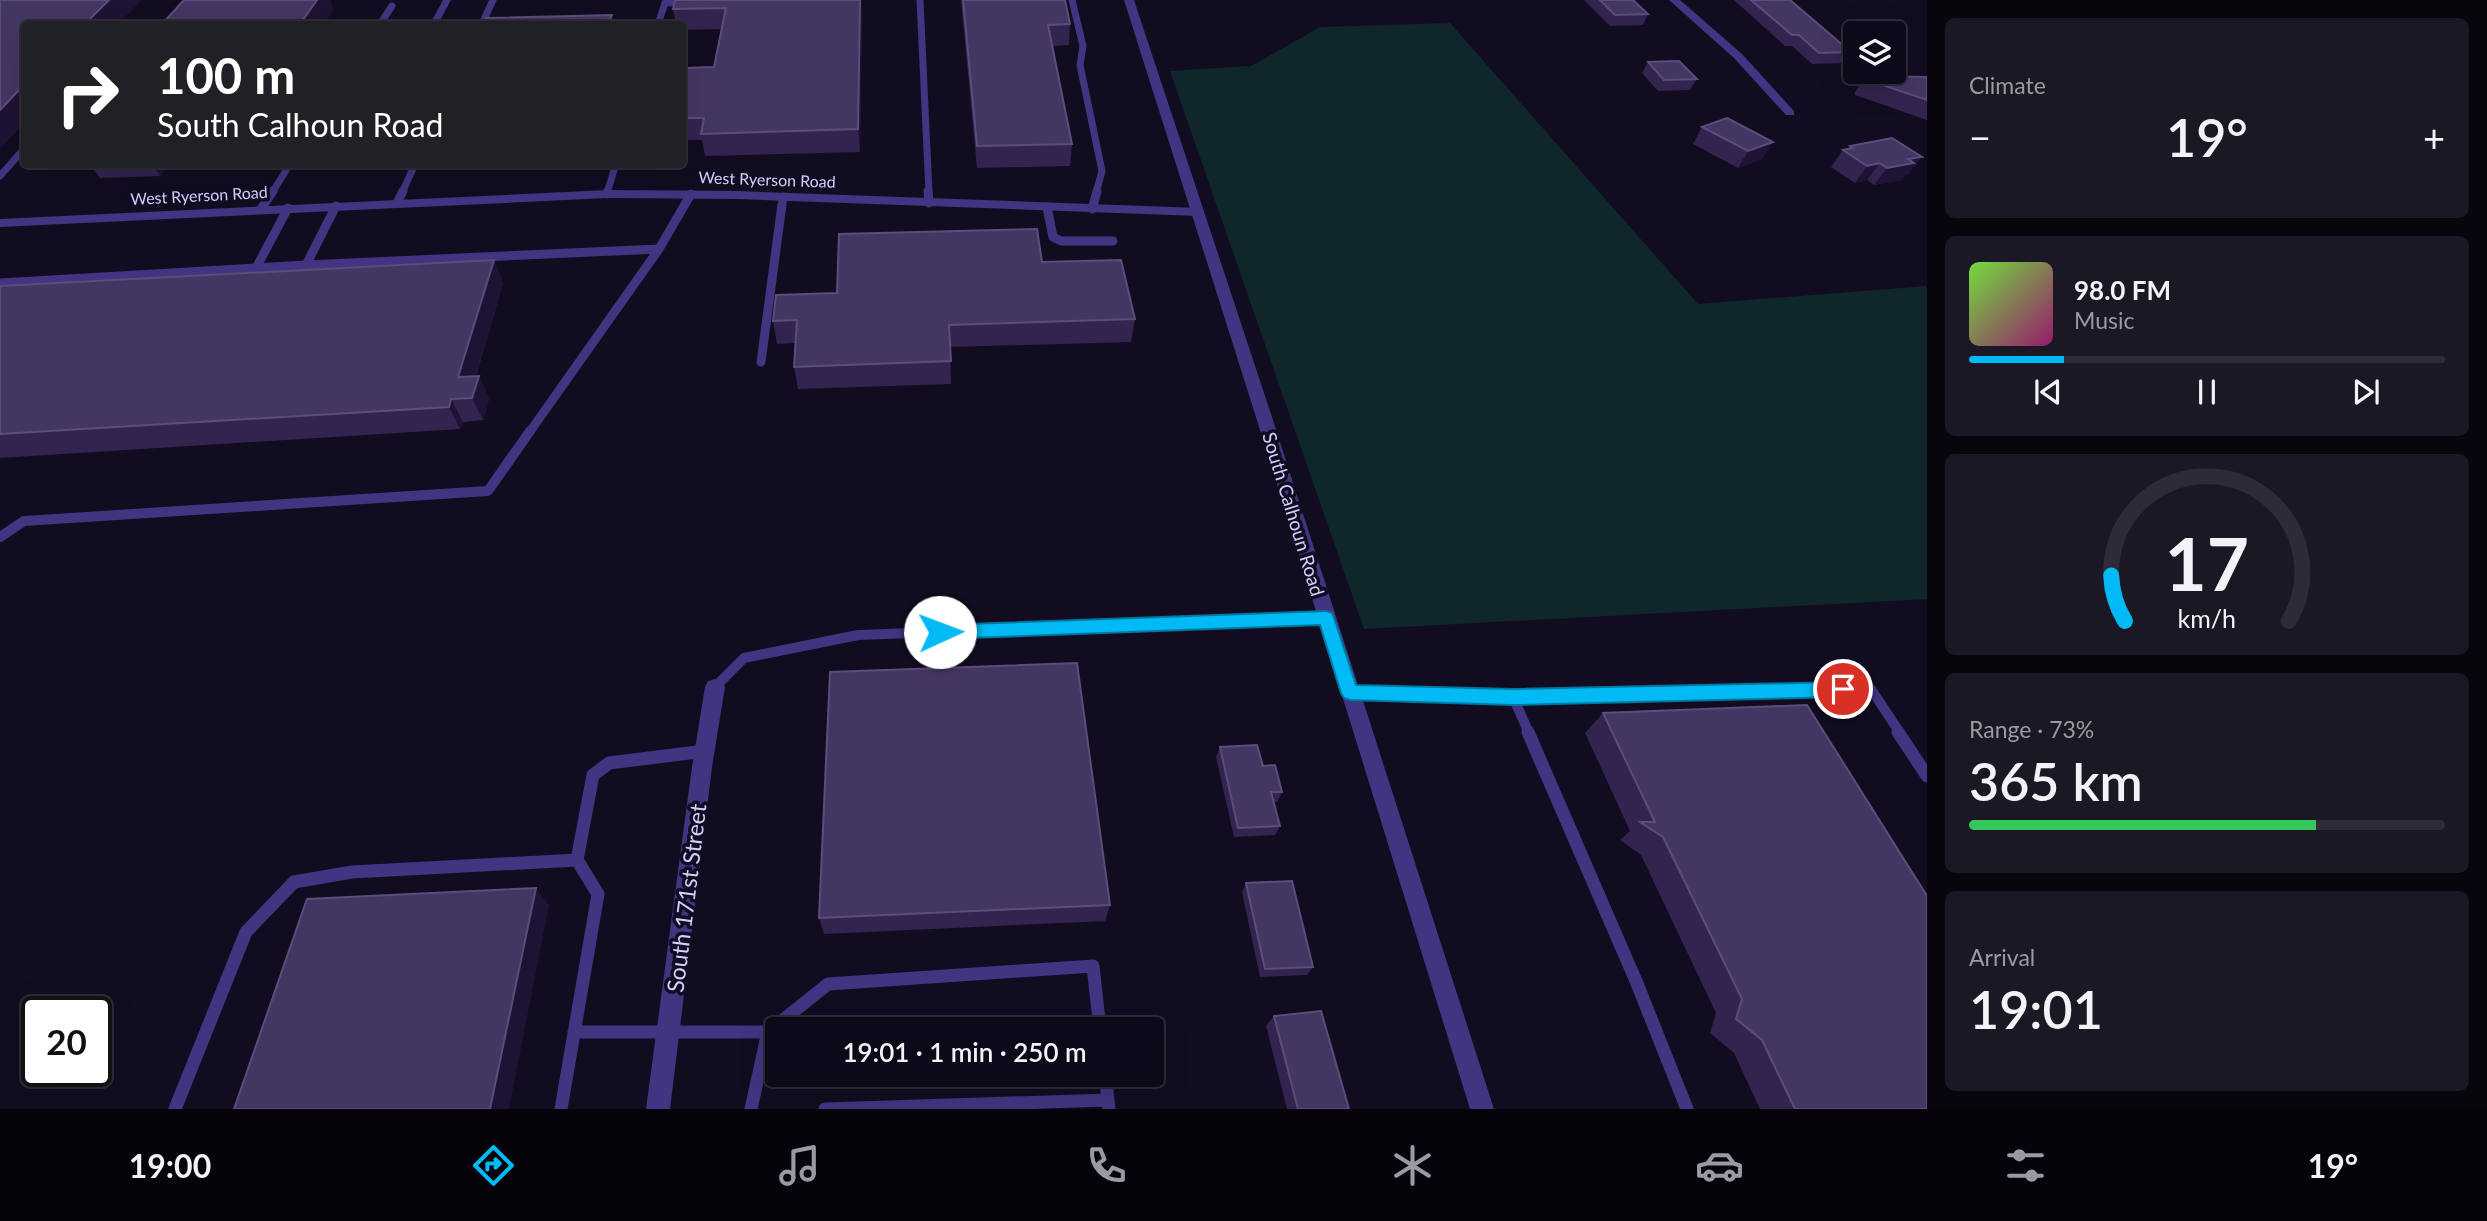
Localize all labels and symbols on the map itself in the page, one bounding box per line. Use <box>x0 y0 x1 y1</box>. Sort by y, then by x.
street label: West Ryerson Road <box>698 167 836 191</box>
street label: West Ryerson Road <box>130 182 268 208</box>
street label: South Calhoun Road <box>1258 429 1330 599</box>
position arrow <box>903 595 977 669</box>
pin <box>1813 659 1873 719</box>
street label: South 171st Street <box>661 801 712 994</box>
speed limit sign: 20 <box>21 996 112 1087</box>

